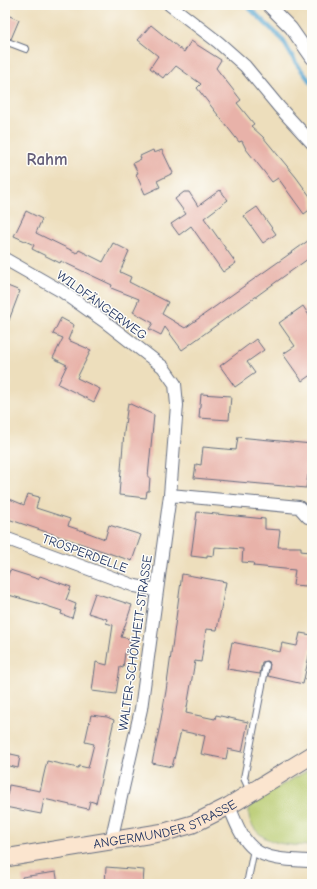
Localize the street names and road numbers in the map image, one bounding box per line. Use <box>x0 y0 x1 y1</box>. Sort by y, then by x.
street label: WILDFÄNGERWEG <box>54 266 151 343</box>
street label: TROSPERDELLE <box>40 531 130 575</box>
street label: WALTER-SCHÖNHEIT-STRASSE <box>114 554 155 732</box>
street label: ANGERMUNDER STRASSE <box>92 796 239 851</box>

